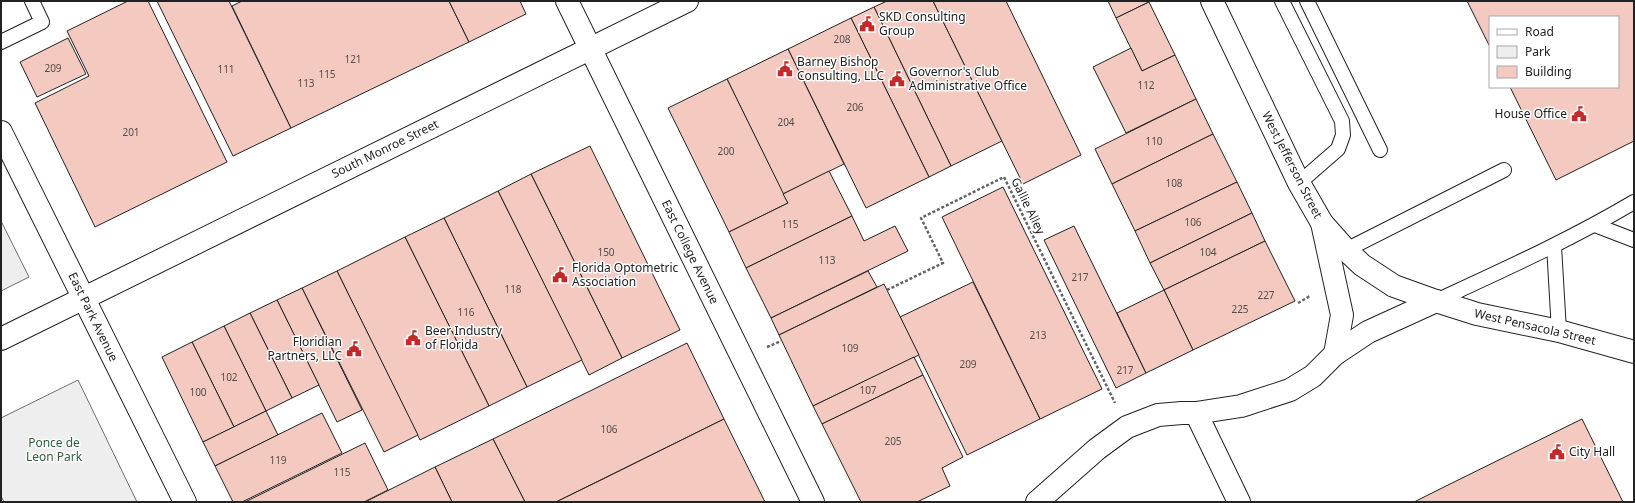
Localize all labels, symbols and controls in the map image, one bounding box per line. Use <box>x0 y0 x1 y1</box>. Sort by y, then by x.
place label: SKD Consulting Group <box>879 8 966 39</box>
public building icon: SKD Consulting Group <box>858 15 876 33</box>
legend <box>1489 16 1619 88</box>
text: Road <box>1525 23 1554 40</box>
house number: 208 <box>833 32 851 46</box>
text: Park <box>1525 43 1551 60</box>
house number: 121 <box>344 52 362 66</box>
place label: Barney Bishop Consulting, LLC <box>797 53 884 84</box>
public building icon: Barney Bishop Consulting, LLC <box>776 60 794 78</box>
house number: 209 <box>44 61 62 75</box>
house number: 111 <box>217 62 235 76</box>
place label: Governor's Club Administrative Office <box>909 63 1027 94</box>
text: Building <box>1525 63 1572 80</box>
house number: 115 <box>318 67 336 81</box>
public building icon: Governor's Club Administrative Office <box>888 70 906 88</box>
house number: 113 <box>297 76 315 90</box>
house number: 112 <box>1137 78 1155 92</box>
house number: 206 <box>846 100 864 114</box>
place label: House Office <box>1495 105 1567 122</box>
public building icon: House Office <box>1570 105 1588 123</box>
street label: West Jefferson Street <box>1258 108 1327 222</box>
street label: South Monroe Street <box>328 115 442 182</box>
house number: 204 <box>777 115 795 129</box>
house number: 201 <box>122 125 140 139</box>
house number: 110 <box>1145 134 1163 148</box>
house number: 200 <box>717 144 735 158</box>
street label: Gallie Alley <box>1007 175 1050 238</box>
house number: 108 <box>1165 176 1183 190</box>
street label: East College Avenue <box>658 197 723 307</box>
house number: 106 <box>1184 215 1202 229</box>
house number: 115 <box>781 217 799 231</box>
house number: 150 <box>597 245 615 259</box>
house number: 104 <box>1199 245 1217 259</box>
house number: 113 <box>818 253 836 267</box>
place label: Florida Optometric Association <box>572 259 679 290</box>
public building icon: Florida Optometric Association <box>551 266 569 284</box>
street label: East Park Avenue <box>65 269 122 364</box>
house number: 217 <box>1071 270 1089 284</box>
house number: 118 <box>504 282 522 296</box>
house number: 227 <box>1257 288 1275 302</box>
house number: 225 <box>1231 302 1249 316</box>
street label: West Pensacola Street <box>1473 304 1598 349</box>
house number: 116 <box>457 305 475 319</box>
place label: Beer Industry of Florida <box>425 322 503 353</box>
house number: 213 <box>1029 328 1047 342</box>
public building icon: Beer Industry of Florida <box>404 329 422 347</box>
place label: Floridian Partners, LLC <box>268 333 342 364</box>
public building icon: Floridian Partners, LLC <box>345 340 363 358</box>
house number: 109 <box>841 341 859 355</box>
house number: 209 <box>959 357 977 371</box>
house number: 217 <box>1116 363 1134 377</box>
house number: 102 <box>220 370 238 384</box>
house number: 107 <box>859 383 877 397</box>
house number: 100 <box>189 385 207 399</box>
house number: 106 <box>600 422 618 436</box>
park label: Ponce de Leon Park <box>26 434 83 465</box>
house number: 205 <box>884 434 902 448</box>
public building icon: City Hall <box>1548 443 1566 461</box>
place label: City Hall <box>1569 443 1615 460</box>
house number: 119 <box>269 453 287 467</box>
house number: 115 <box>333 465 351 479</box>

